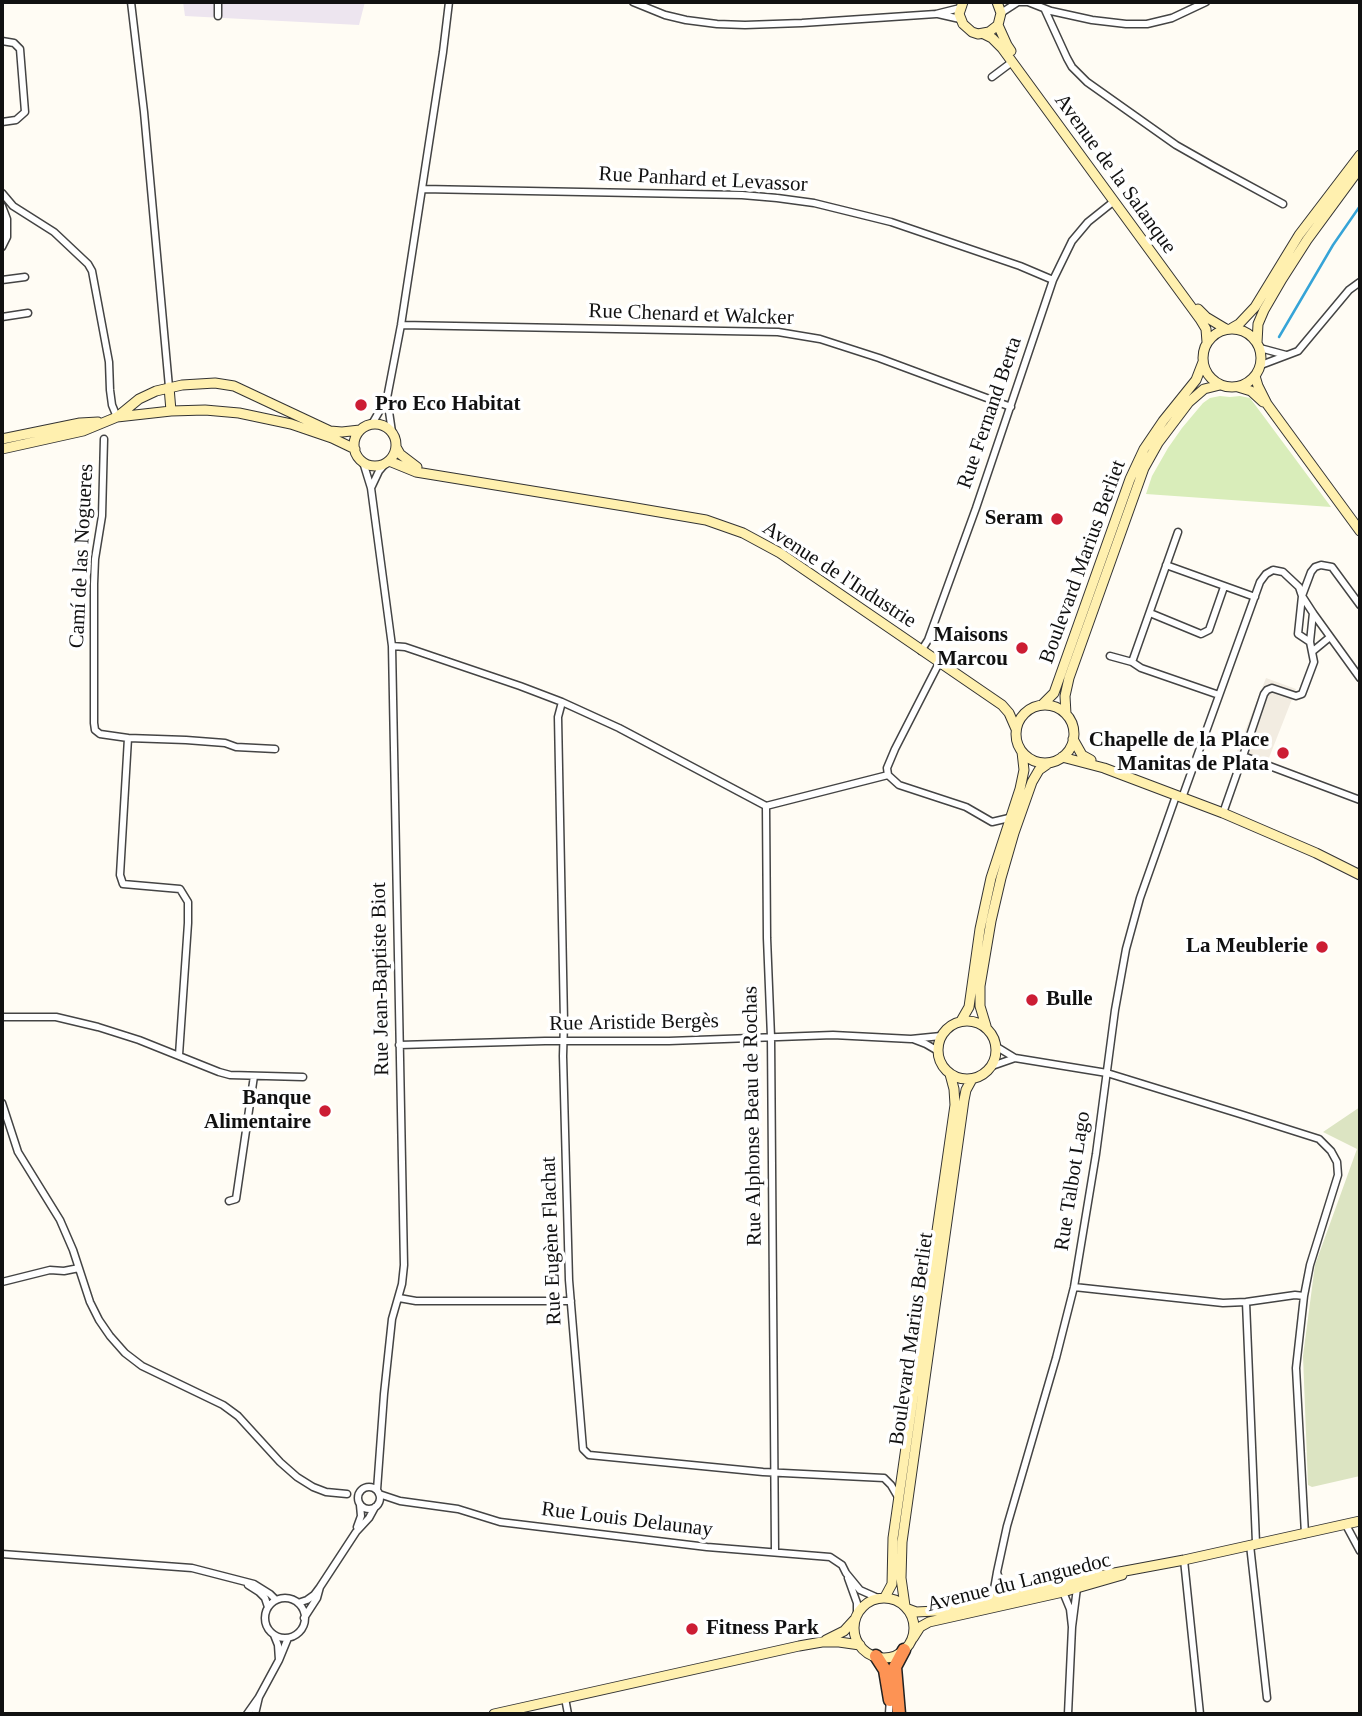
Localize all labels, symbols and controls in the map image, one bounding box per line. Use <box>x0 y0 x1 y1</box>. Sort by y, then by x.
street label: Avenue de la Salanque <box>1049 89 1181 259</box>
street label: Rue Panhard et Levassor <box>598 162 808 198</box>
street label: Rue Chenard et Walcker <box>588 299 794 331</box>
street label: Rue Fernand Berta <box>952 334 1028 492</box>
place label: Pro Eco Habitat <box>375 392 520 418</box>
marker: Pro Eco Habitat <box>353 397 369 413</box>
street label: Boulevard Marius Berliet <box>1034 457 1132 667</box>
street label: Camí de las Nogueres <box>65 463 99 649</box>
place label: Seram <box>985 506 1043 532</box>
marker: Seram <box>1049 511 1065 527</box>
street label: Avenue de l'Industrie <box>757 516 921 634</box>
place label: Maisons Marcou <box>933 623 1008 673</box>
marker: Maisons Marcou <box>1014 640 1030 656</box>
place label: Chapelle de la Place Manitas de Plata <box>1089 728 1269 778</box>
marker: Chapelle de la Place Manitas de Plata <box>1275 745 1291 761</box>
street label: Rue Jean-Baptiste Biot <box>367 882 395 1076</box>
place label: La Meublerie <box>1186 934 1308 960</box>
marker: La Meublerie <box>1314 939 1330 955</box>
street label: Rue Alphonse Beau de Rochas <box>738 986 768 1246</box>
place label: Bulle <box>1046 987 1093 1013</box>
marker: Bulle <box>1024 992 1040 1008</box>
street label: Rue Aristide Bergès <box>549 1009 719 1037</box>
place label: Banque Alimentaire <box>204 1086 311 1136</box>
marker: Banque Alimentaire <box>317 1103 333 1119</box>
street label: Rue Talbot Lago <box>1050 1109 1096 1253</box>
street label: Rue Eugène Flachat <box>536 1156 568 1326</box>
street label: Boulevard Marius Berliet <box>885 1231 939 1447</box>
street label: Rue Louis Delaunay <box>540 1497 714 1543</box>
street label: Avenue du Languedoc <box>924 1548 1114 1618</box>
place label: Fitness Park <box>706 1616 819 1642</box>
marker: Fitness Park <box>684 1621 700 1637</box>

